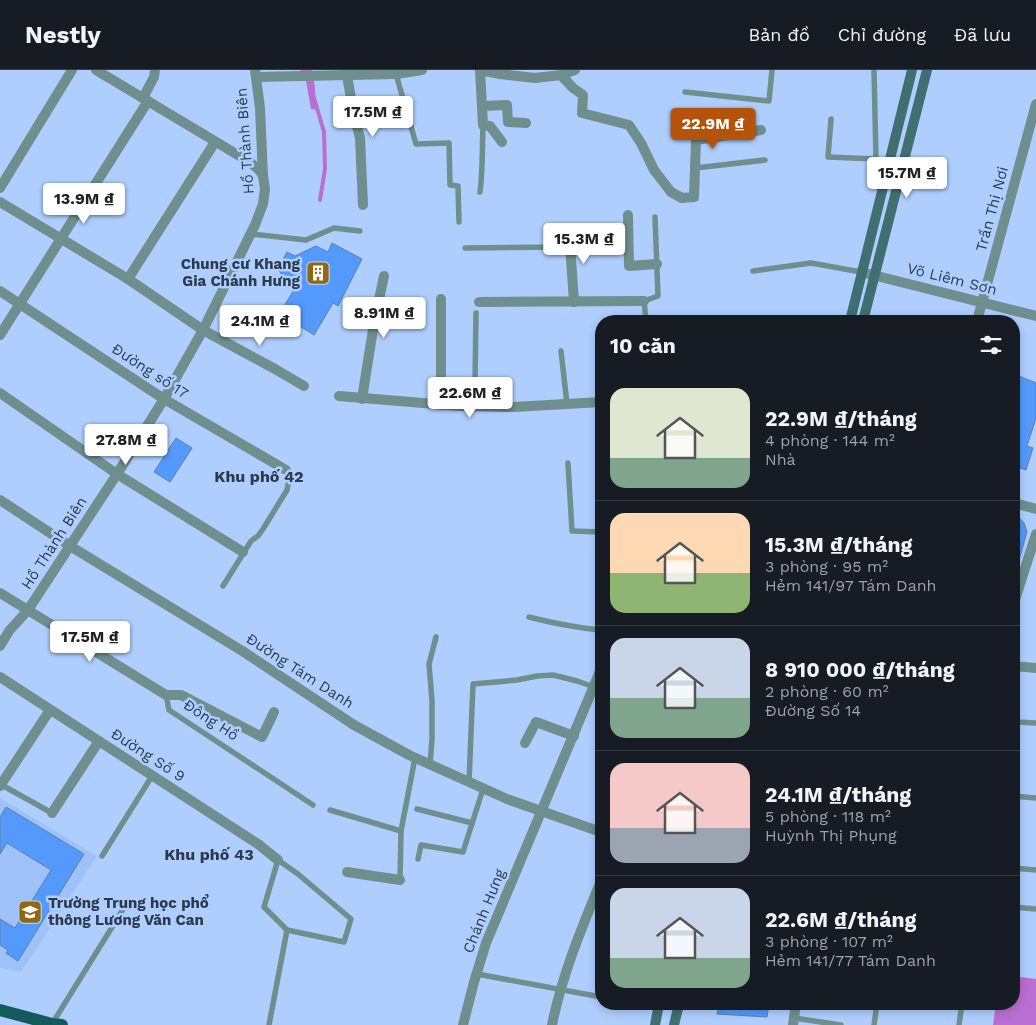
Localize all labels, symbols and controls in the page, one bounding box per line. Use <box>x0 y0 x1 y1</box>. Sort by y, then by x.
text: Nestly <box>25 21 101 49</box>
text: Bản đồ <box>748 24 810 45</box>
text: Chỉ đường <box>838 24 926 45</box>
text: Đã lưu <box>954 24 1011 45</box>
street label: Hồ Thành Biên <box>232 87 258 195</box>
pin: 17.5M ₫ <box>327 96 419 138</box>
text: 17.5M ₫ <box>344 102 402 121</box>
pin: 22.9M ₫ <box>667 108 759 150</box>
text: 22.9M ₫ <box>682 114 744 133</box>
pin: 15.7M ₫ <box>861 156 953 199</box>
text: 15.7M ₫ <box>878 163 936 182</box>
street label: Trần Thị Nơi <box>972 164 1012 254</box>
pin: 13.9M ₫ <box>38 182 130 225</box>
text: 13.9M ₫ <box>54 189 114 208</box>
pin: 15.3M ₫ <box>538 222 630 265</box>
text: 15.3M ₫ <box>554 229 614 248</box>
place label: Chung cư Khang Gia Chánh Hưng <box>181 255 301 290</box>
street label: Võ Liêm Sơn <box>905 259 999 299</box>
building icon: Chung cư Khang Gia Chánh Hưng <box>305 260 331 286</box>
pin: 8.91M ₫ <box>338 296 430 339</box>
text: 8.91M ₫ <box>354 303 414 322</box>
pin: 24.1M ₫ <box>214 304 306 347</box>
text: 24.1M ₫ <box>231 311 289 330</box>
icon: filters <box>977 331 1005 359</box>
text: 10 căn <box>610 333 676 358</box>
street label: Đường số 17 <box>108 340 192 402</box>
pin: 22.6M ₫ <box>424 376 516 419</box>
text: 22.6M ₫ <box>439 383 501 402</box>
text: 22.9M ₫/tháng <box>765 406 916 431</box>
icon: home <box>650 408 710 468</box>
pin: 27.8M ₫ <box>80 424 172 466</box>
text: 27.8M ₫ <box>96 430 156 449</box>
text: 4 phòng · 144 m² <box>765 431 895 450</box>
text: Nhà <box>765 450 796 469</box>
district label: Khu phố 42 <box>214 467 304 486</box>
street label: Hồ Thành Biên <box>17 493 91 593</box>
text: 15.3M ₫/tháng <box>765 532 912 557</box>
icon: home <box>650 533 710 593</box>
text: 3 phòng · 95 m² <box>765 557 888 576</box>
text: Hẻm 141/97 Tám Danh <box>765 576 937 595</box>
pin: 17.5M ₫ <box>44 620 136 663</box>
text: 17.5M ₫ <box>61 627 119 646</box>
street label: Đường Tám Danh <box>243 630 357 712</box>
text: 8 910 000 ₫/tháng <box>765 657 955 682</box>
icon: home <box>650 658 710 718</box>
text: 2 phòng · 60 m² <box>765 682 889 701</box>
street label: Đông Hồ <box>180 695 242 745</box>
text: Đường Số 14 <box>765 701 861 720</box>
street label: Đường Số 9 <box>108 724 188 786</box>
text: 24.1M ₫/tháng <box>765 782 911 807</box>
icon: home <box>650 783 710 843</box>
text: 5 phòng · 118 m² <box>765 807 891 826</box>
text: Huỳnh Thị Phụng <box>765 826 897 845</box>
district label: Khu phố 43 <box>164 845 254 864</box>
street label: Chánh Hưng <box>459 866 509 956</box>
place label: Trường Trung học phổ thông Lương Văn Can <box>48 893 209 929</box>
school or university icon: Trường Trung học phổ thông Lương Văn Can <box>17 899 43 925</box>
text: 22.6M ₫/tháng <box>765 907 916 932</box>
icon: home <box>650 908 710 968</box>
text: 3 phòng · 107 m² <box>765 932 893 951</box>
text: Hẻm 141/77 Tám Danh <box>765 951 936 970</box>

